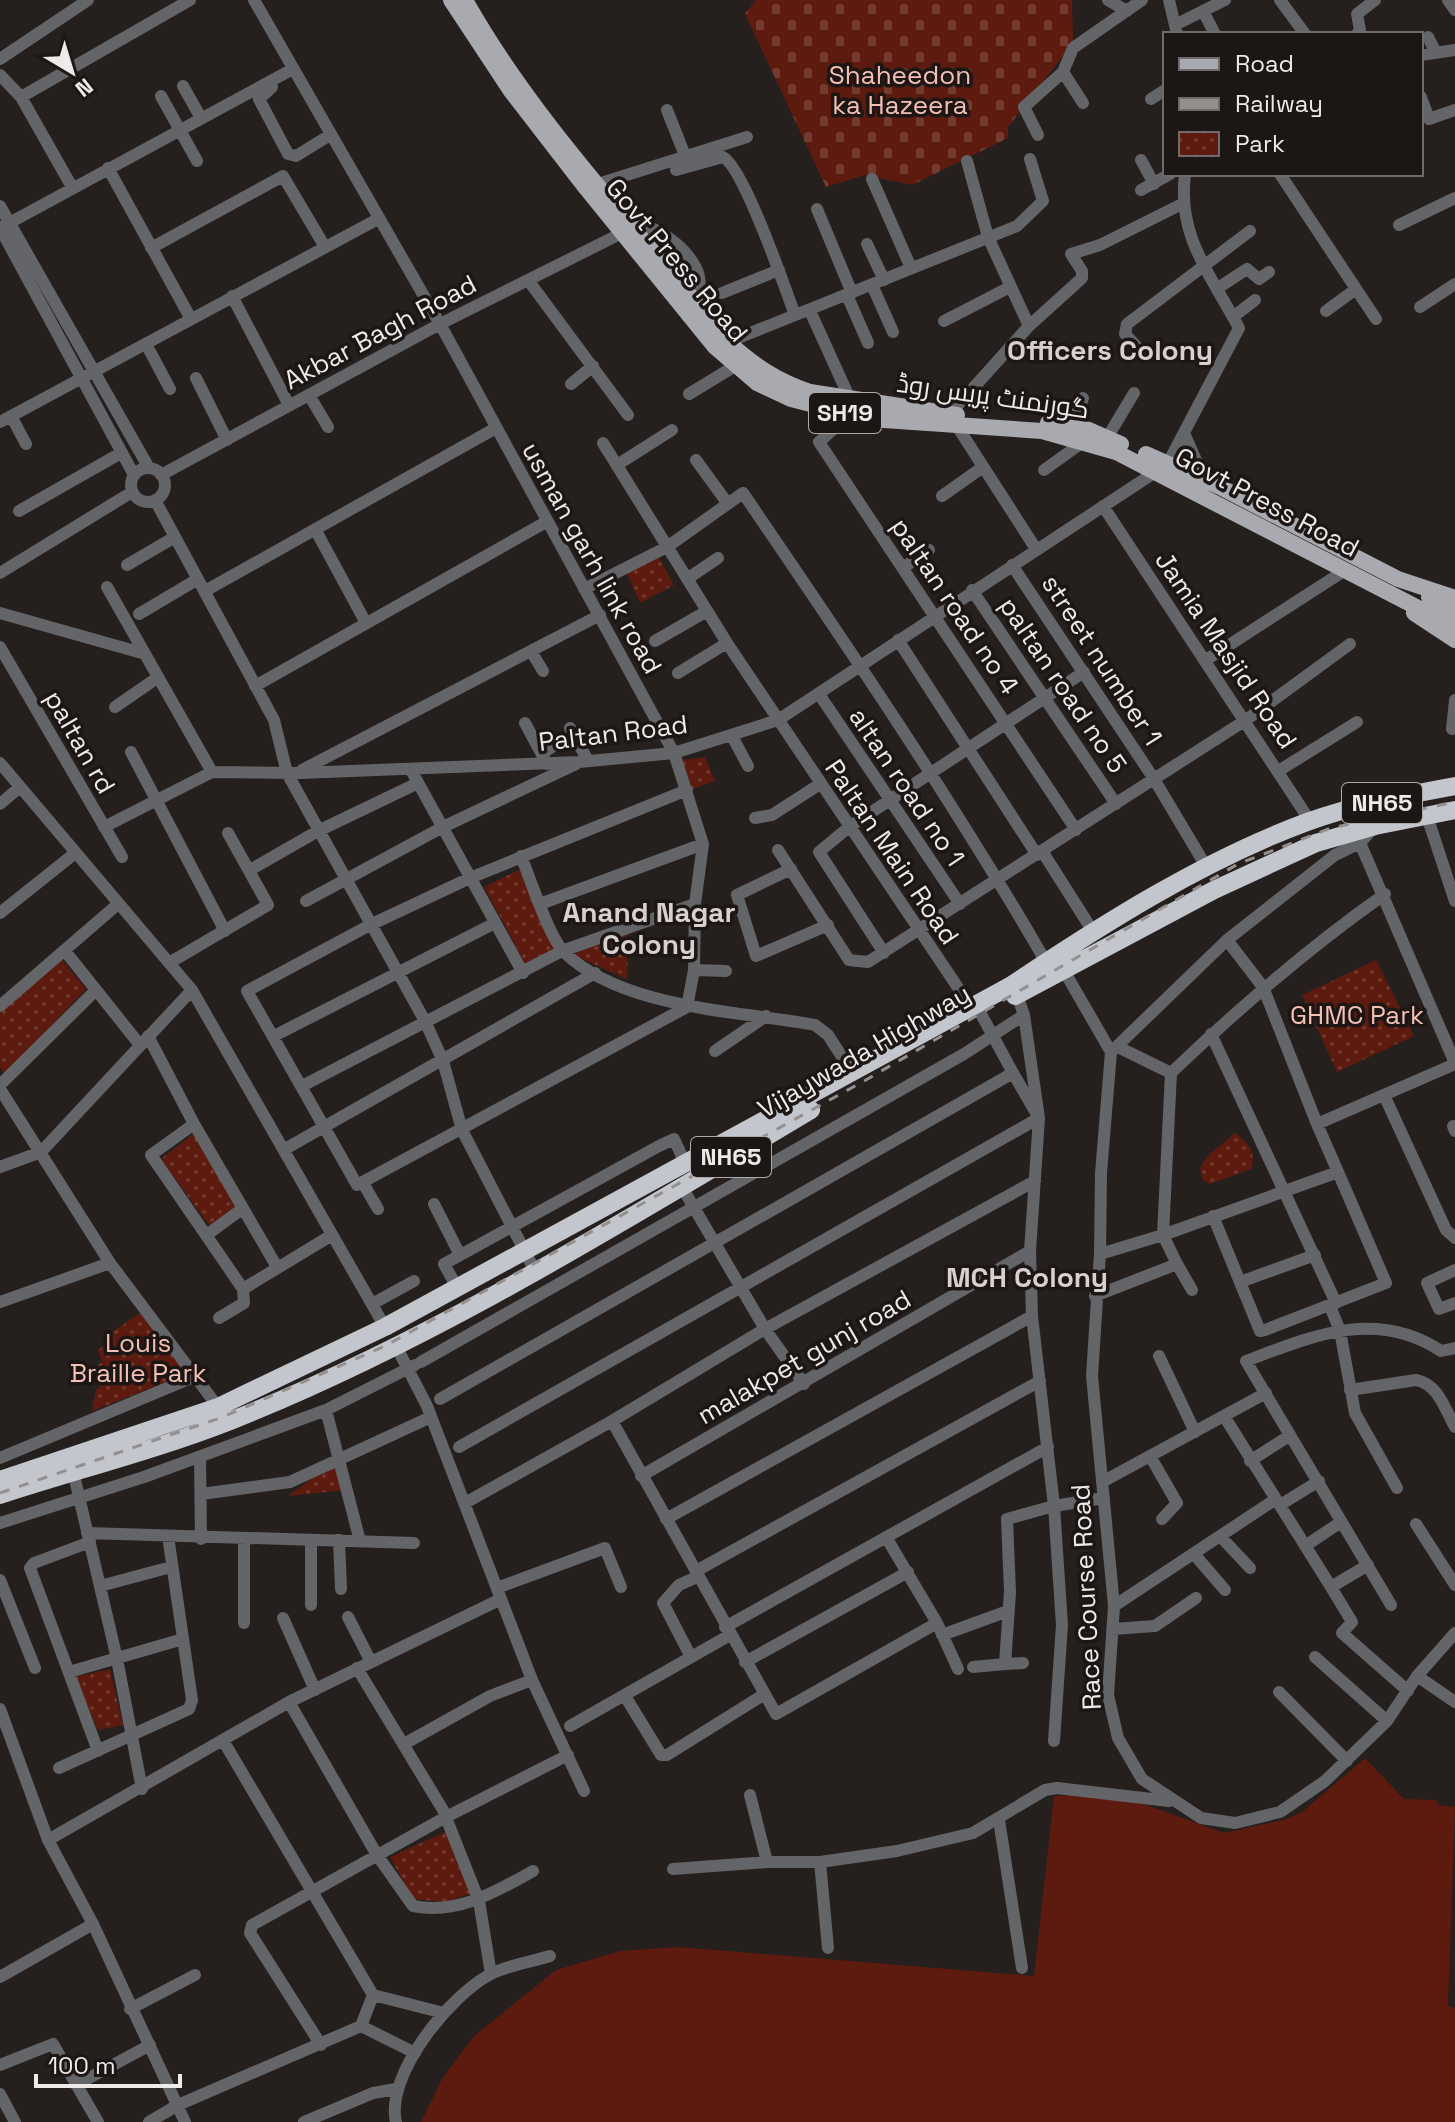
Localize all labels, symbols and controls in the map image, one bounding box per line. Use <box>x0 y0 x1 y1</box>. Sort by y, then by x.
north arrow <box>32 32 112 112</box>
legend <box>1163 32 1423 176</box>
text: Road <box>1235 48 1294 79</box>
park label: Shaheedon ka Hazeera <box>829 58 971 122</box>
text: N <box>70 72 99 103</box>
text: Railway <box>1235 88 1323 119</box>
text: Park <box>1235 128 1285 159</box>
street label: Govt Press Road <box>599 171 755 349</box>
street label: Akbar Bagh Road <box>278 267 482 397</box>
district label: Officers Colony <box>1007 332 1213 368</box>
street label: گورنمنٹ پریس روڈ <box>895 366 1091 426</box>
road number: SH19 <box>809 393 881 433</box>
street label: usman garh link road <box>514 436 670 680</box>
street label: Govt Press Road <box>1169 439 1365 565</box>
street label: paltan road no 4 <box>883 511 1027 701</box>
street label: Jamia Masjid Road <box>1147 545 1305 755</box>
street label: street number 1 <box>1034 568 1170 752</box>
street label: paltan road no 5 <box>992 590 1134 780</box>
street label: paltan rd <box>37 684 123 800</box>
street label: altan road no 1 <box>842 701 972 873</box>
street label: Paltan Road <box>537 707 689 759</box>
street label: Paltan Main Road <box>817 753 967 951</box>
road number: NH65 <box>1342 783 1422 823</box>
district label: Anand Nagar Colony <box>562 894 736 962</box>
street label: Vijaywada Highway <box>752 976 976 1126</box>
park label: GHMC Park <box>1290 998 1424 1032</box>
road number: NH65 <box>691 1137 771 1177</box>
district label: MCH Colony <box>946 1259 1108 1295</box>
street label: malakpet gunj road <box>691 1282 917 1432</box>
park label: Louis Braille Park <box>70 1326 206 1390</box>
street label: Race Course Road <box>1063 1483 1109 1711</box>
scale bar <box>36 2038 180 2088</box>
text: 100 m <box>48 2050 116 2081</box>

